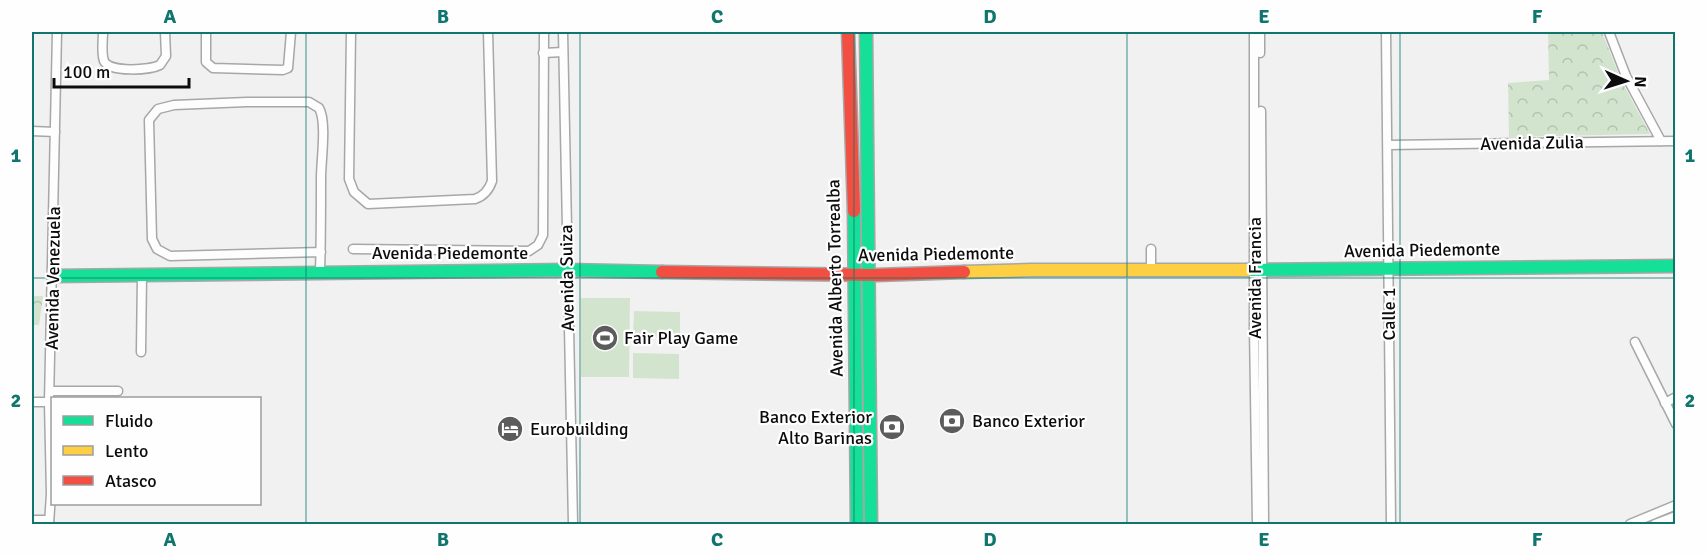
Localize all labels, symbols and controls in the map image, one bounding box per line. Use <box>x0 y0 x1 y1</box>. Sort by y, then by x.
text: A <box>164 4 177 29</box>
text: B <box>437 4 449 29</box>
text: C <box>711 4 723 29</box>
text: D <box>983 4 997 29</box>
text: E <box>1258 4 1270 29</box>
text: F <box>1532 4 1543 29</box>
scale bar <box>54 51 189 89</box>
north arrow <box>1596 51 1656 111</box>
text: 100 m <box>63 61 110 83</box>
text: N <box>1630 76 1650 88</box>
street label: Avenida Zulia <box>1480 131 1584 155</box>
text: 1 <box>11 143 22 168</box>
text: 1 <box>1685 143 1696 168</box>
street label: Avenida Alberto Torrealba <box>822 179 848 377</box>
street label: Avenida Venezuela <box>41 206 65 350</box>
street label: Avenida Francia <box>1244 217 1266 339</box>
street label: Avenida Suiza <box>555 224 579 332</box>
street label: Avenida Piedemonte <box>1344 238 1500 262</box>
street label: Avenida Piedemonte <box>372 242 528 264</box>
street label: Avenida Piedemonte <box>858 242 1014 266</box>
street label: Calle 1 <box>1378 288 1400 340</box>
sports icon: Fair Play Game <box>590 323 620 353</box>
place label: Fair Play Game <box>624 327 738 349</box>
text: 2 <box>11 388 21 413</box>
text: 2 <box>1685 388 1695 413</box>
legend <box>51 397 261 505</box>
place label: Banco Exterior Alto Barinas <box>759 406 872 449</box>
bank icon: Banco Exterior <box>937 406 967 436</box>
text: Fluido <box>105 410 153 432</box>
place label: Banco Exterior <box>972 410 1085 432</box>
bank icon: Banco Exterior Alto Barinas <box>877 412 907 442</box>
hotel icon: Eurobuilding <box>495 414 525 444</box>
place label: Eurobuilding <box>530 418 628 440</box>
text: Lento <box>105 440 148 462</box>
text: Atasco <box>105 470 157 492</box>
text: A <box>164 527 177 552</box>
text: B <box>437 527 449 552</box>
text: C <box>711 527 723 552</box>
text: D <box>983 527 997 552</box>
text: E <box>1258 527 1270 552</box>
text: F <box>1532 527 1543 552</box>

